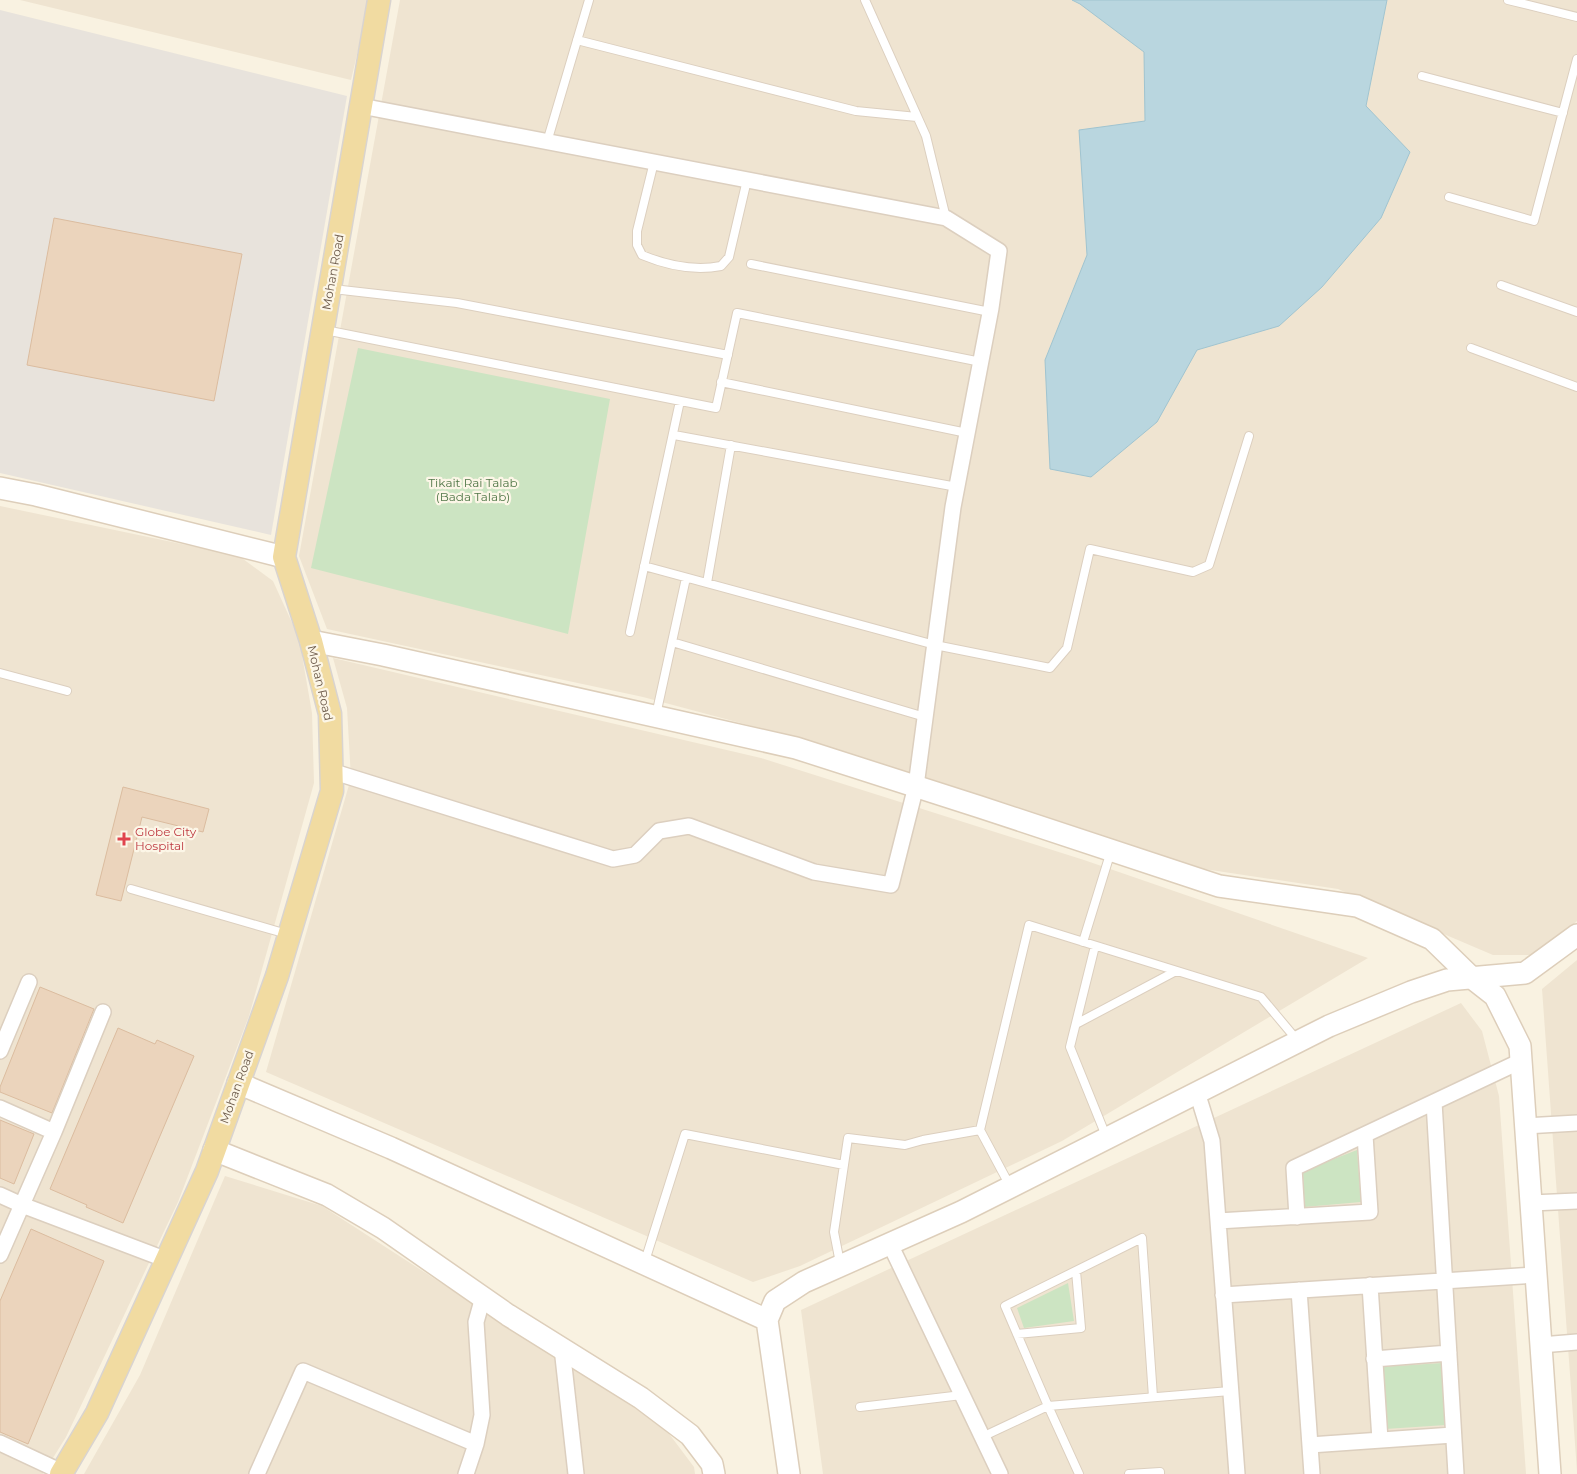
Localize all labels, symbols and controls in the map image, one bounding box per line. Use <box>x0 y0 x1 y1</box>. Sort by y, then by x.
street label: Mohan Road <box>318 233 347 311</box>
park label: Tikait Rai Talab (Bada Talab) <box>428 475 518 504</box>
street label: Mohan Road <box>305 644 336 722</box>
place label: Globe City Hospital <box>135 824 197 853</box>
marker: Globe City Hospital <box>117 832 131 846</box>
street label: Mohan Road <box>216 1048 257 1125</box>

